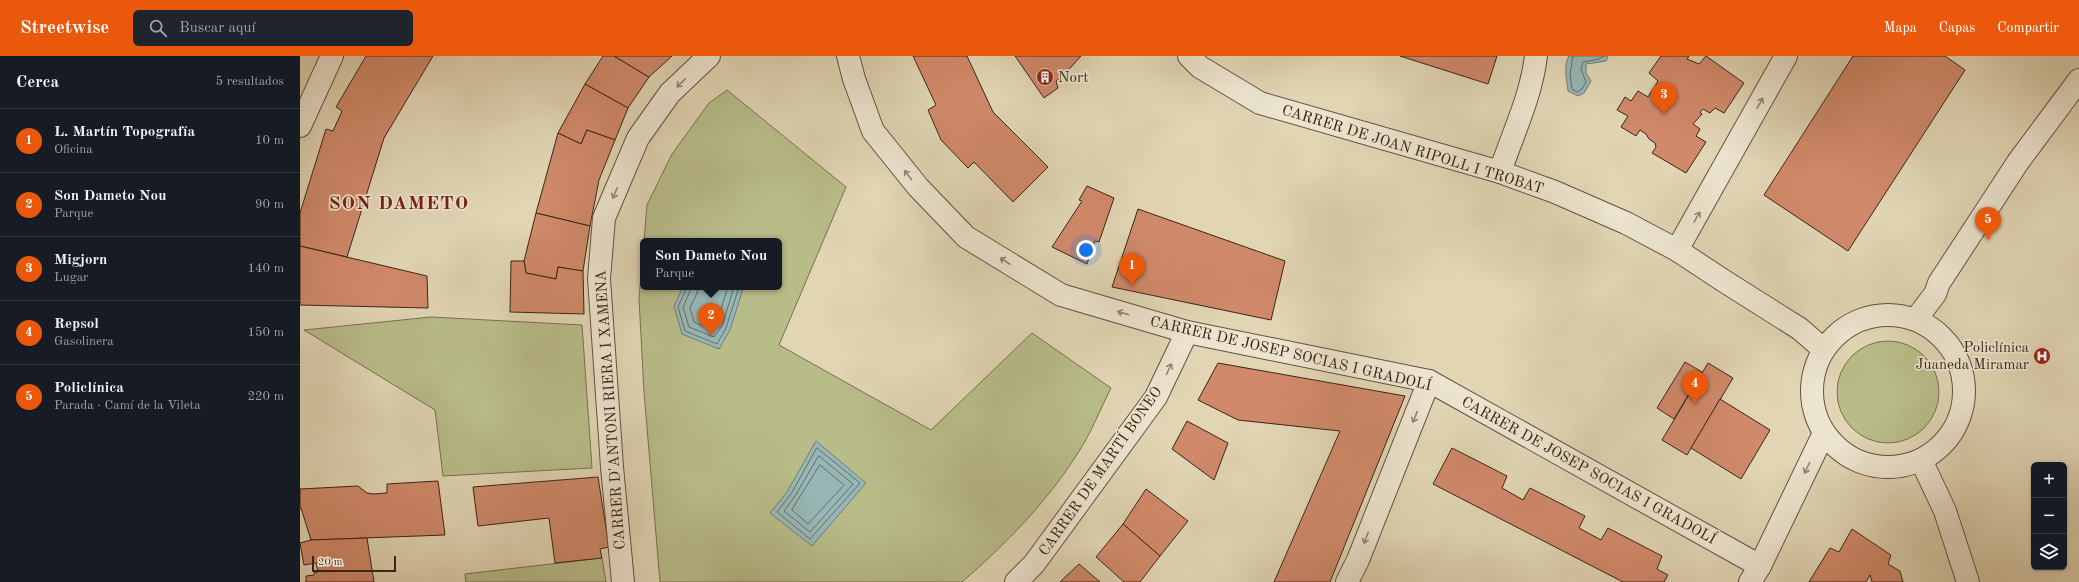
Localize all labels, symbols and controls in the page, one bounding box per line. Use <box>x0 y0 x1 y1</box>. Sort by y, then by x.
search box <box>133 10 413 46</box>
icon: search <box>147 17 169 39</box>
text: Streetwise <box>20 19 109 38</box>
text: Buscar aquí <box>179 21 255 36</box>
text: Mapa <box>1884 21 1917 35</box>
text: Capas <box>1939 21 1975 35</box>
text: Compartir <box>1997 21 2059 35</box>
building icon: Nort <box>1035 67 1055 87</box>
place label: Nort <box>1058 71 1088 86</box>
text: Cerca <box>16 74 59 91</box>
text: 5 resultados <box>216 75 284 88</box>
one-way arrow <box>676 78 686 88</box>
pin: 3 <box>1651 82 1677 115</box>
one-way arrow <box>1757 97 1764 109</box>
street label: CARRER DE JOAN RIPOLL I TROBAT <box>1280 103 1545 198</box>
text: L. Martín Topografía <box>54 125 195 140</box>
text: 1 <box>25 134 33 147</box>
text: 10 m <box>255 134 284 147</box>
text: Oficina <box>54 143 93 156</box>
one-way arrow <box>904 170 913 181</box>
one-way arrow <box>610 187 618 199</box>
text: Son Dameto Nou <box>54 189 166 204</box>
district label: SON DAMETO <box>329 195 469 214</box>
text: 2 <box>25 198 33 211</box>
text: 90 m <box>255 198 284 211</box>
text: Parque <box>54 207 93 220</box>
pin: 5 <box>1975 207 2001 240</box>
one-way arrow <box>1693 211 1701 223</box>
popup <box>640 238 782 290</box>
your location <box>1076 240 1096 260</box>
text: Son Dameto Nou <box>655 249 767 264</box>
text: Migjorn <box>54 253 107 268</box>
pin: 1 <box>1119 253 1145 286</box>
one-way arrow <box>1000 257 1011 265</box>
text: 3 <box>25 262 33 275</box>
text: 140 m <box>247 262 284 275</box>
text: Parque <box>655 267 694 280</box>
street label: CARRER D'ANTONI RIERA I XAMENA <box>594 269 629 550</box>
text: Lugar <box>54 271 88 284</box>
pin: 2 <box>698 303 724 336</box>
one-way arrow <box>1116 309 1129 316</box>
street label: CARRER DE JOSEP SOCIAS I GRADOLÍ <box>1148 312 1434 394</box>
text: Repsol <box>54 317 99 332</box>
text: 4 <box>25 326 33 339</box>
text: 150 m <box>247 326 284 339</box>
text: Gasolinera <box>54 335 114 348</box>
place label: Policlínica Juaneda Miramar <box>1915 341 2030 373</box>
hospital icon: Policlínica Juaneda Miramar <box>2032 346 2052 366</box>
one-way arrow <box>1166 364 1173 376</box>
pin: 4 <box>1682 371 1708 404</box>
text: Policlínica <box>54 381 124 396</box>
street label: CARRER DE MARTÍ BONEO <box>1035 383 1165 559</box>
text: 5 <box>25 390 33 403</box>
text: 220 m <box>247 390 284 403</box>
street label: CARRER DE JOSEP SOCIAS I GRADOLÍ <box>1459 392 1720 548</box>
text: Parada · Camí de la Vileta <box>54 399 201 412</box>
one-way arrow <box>1410 411 1418 423</box>
one-way arrow <box>1803 462 1810 474</box>
map controls <box>2031 462 2067 570</box>
button: + <box>2031 462 2067 498</box>
button: − <box>2031 498 2067 534</box>
one-way arrow <box>1362 531 1370 543</box>
button: layers <box>2031 534 2067 570</box>
scale bar <box>312 554 396 573</box>
text: 20 m <box>318 557 343 568</box>

